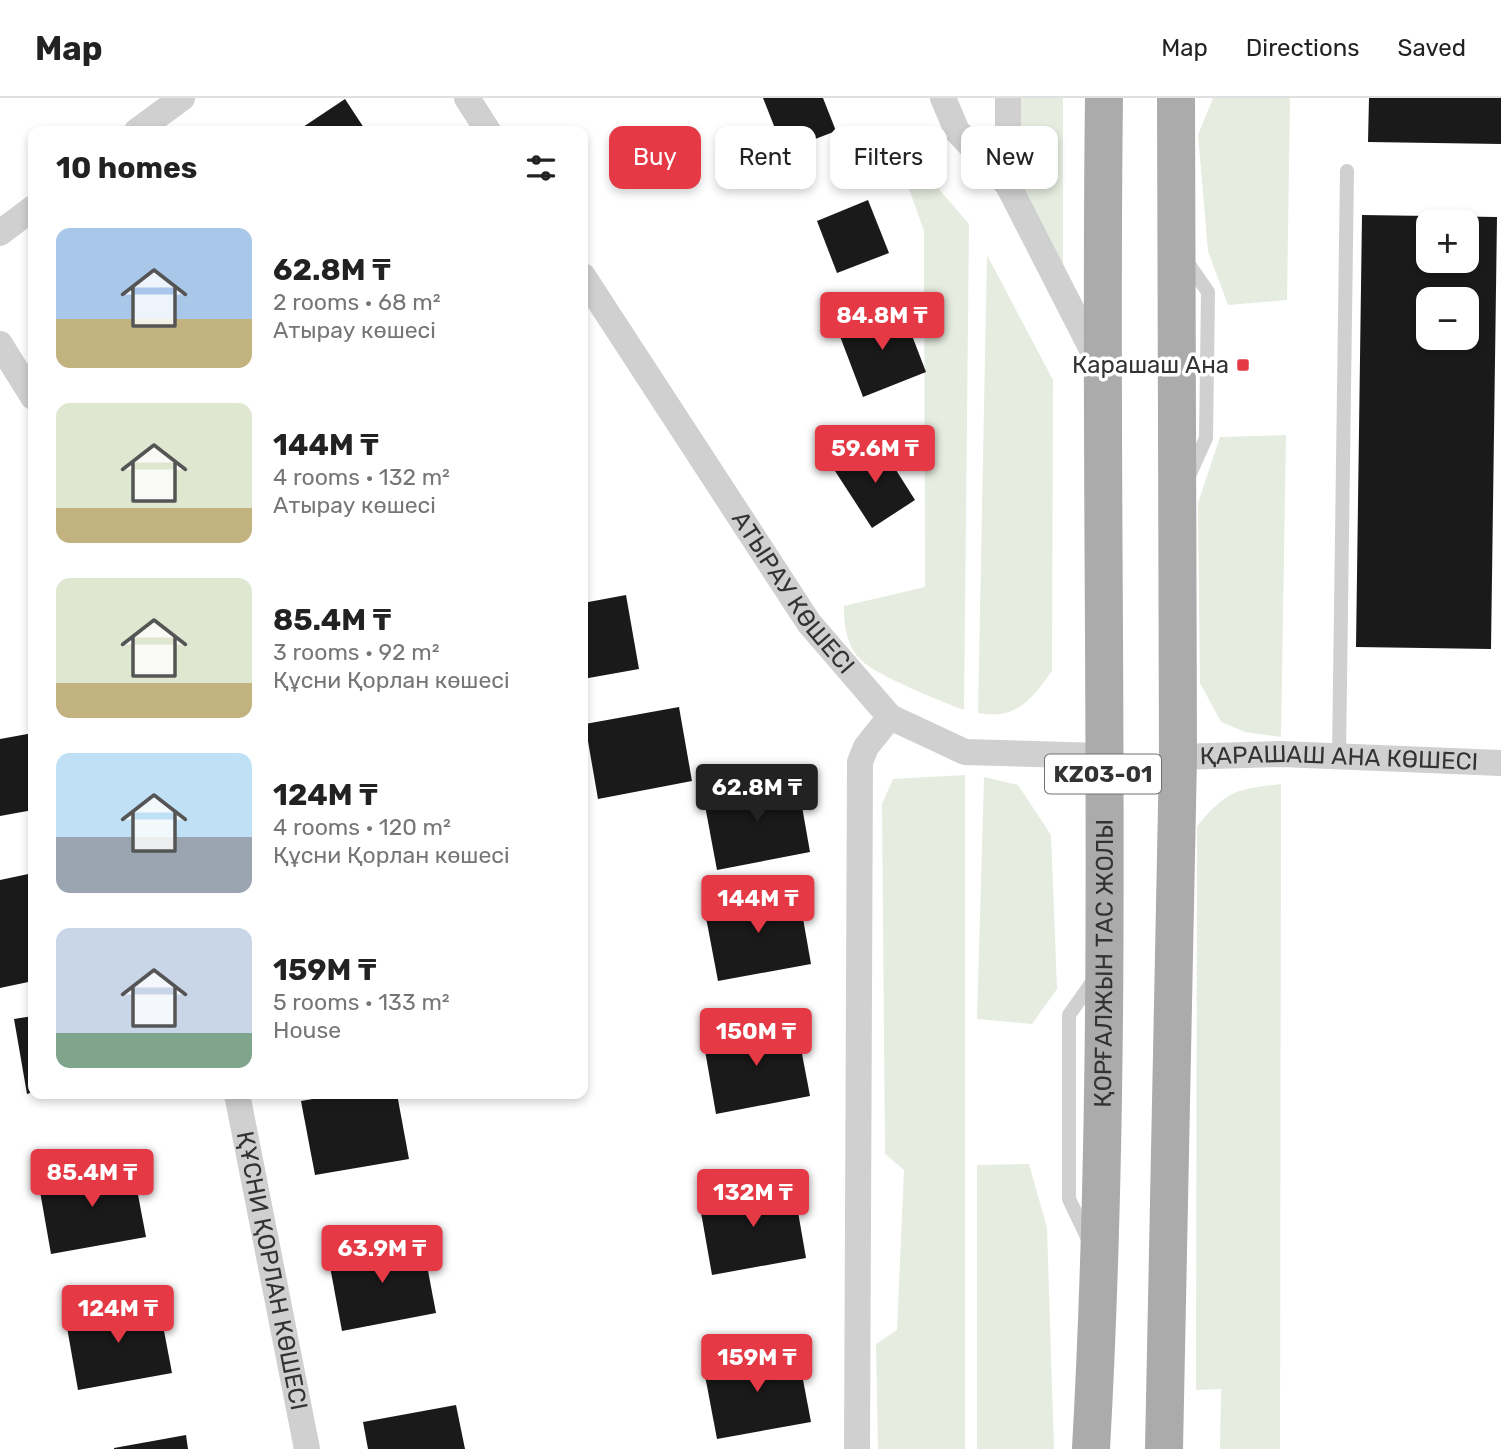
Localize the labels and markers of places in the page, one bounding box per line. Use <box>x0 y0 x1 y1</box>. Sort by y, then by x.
pin: 84.8M ₸ <box>817 292 947 352</box>
place label: Карашаш Ана <box>1072 351 1229 379</box>
marker: Карашаш Ана <box>1235 357 1251 373</box>
pin: 59.6M ₸ <box>810 426 940 485</box>
pin: 62.8M ₸ <box>692 764 822 824</box>
pin: 144M ₸ <box>701 876 815 935</box>
pin: 150M ₸ <box>699 1009 813 1068</box>
pin: 85.4M ₸ <box>27 1150 157 1209</box>
pin: 132M ₸ <box>696 1170 810 1229</box>
pin: 63.9M ₸ <box>317 1226 447 1285</box>
pin: 124M ₸ <box>61 1286 175 1345</box>
pin: 159M ₸ <box>700 1334 814 1394</box>

